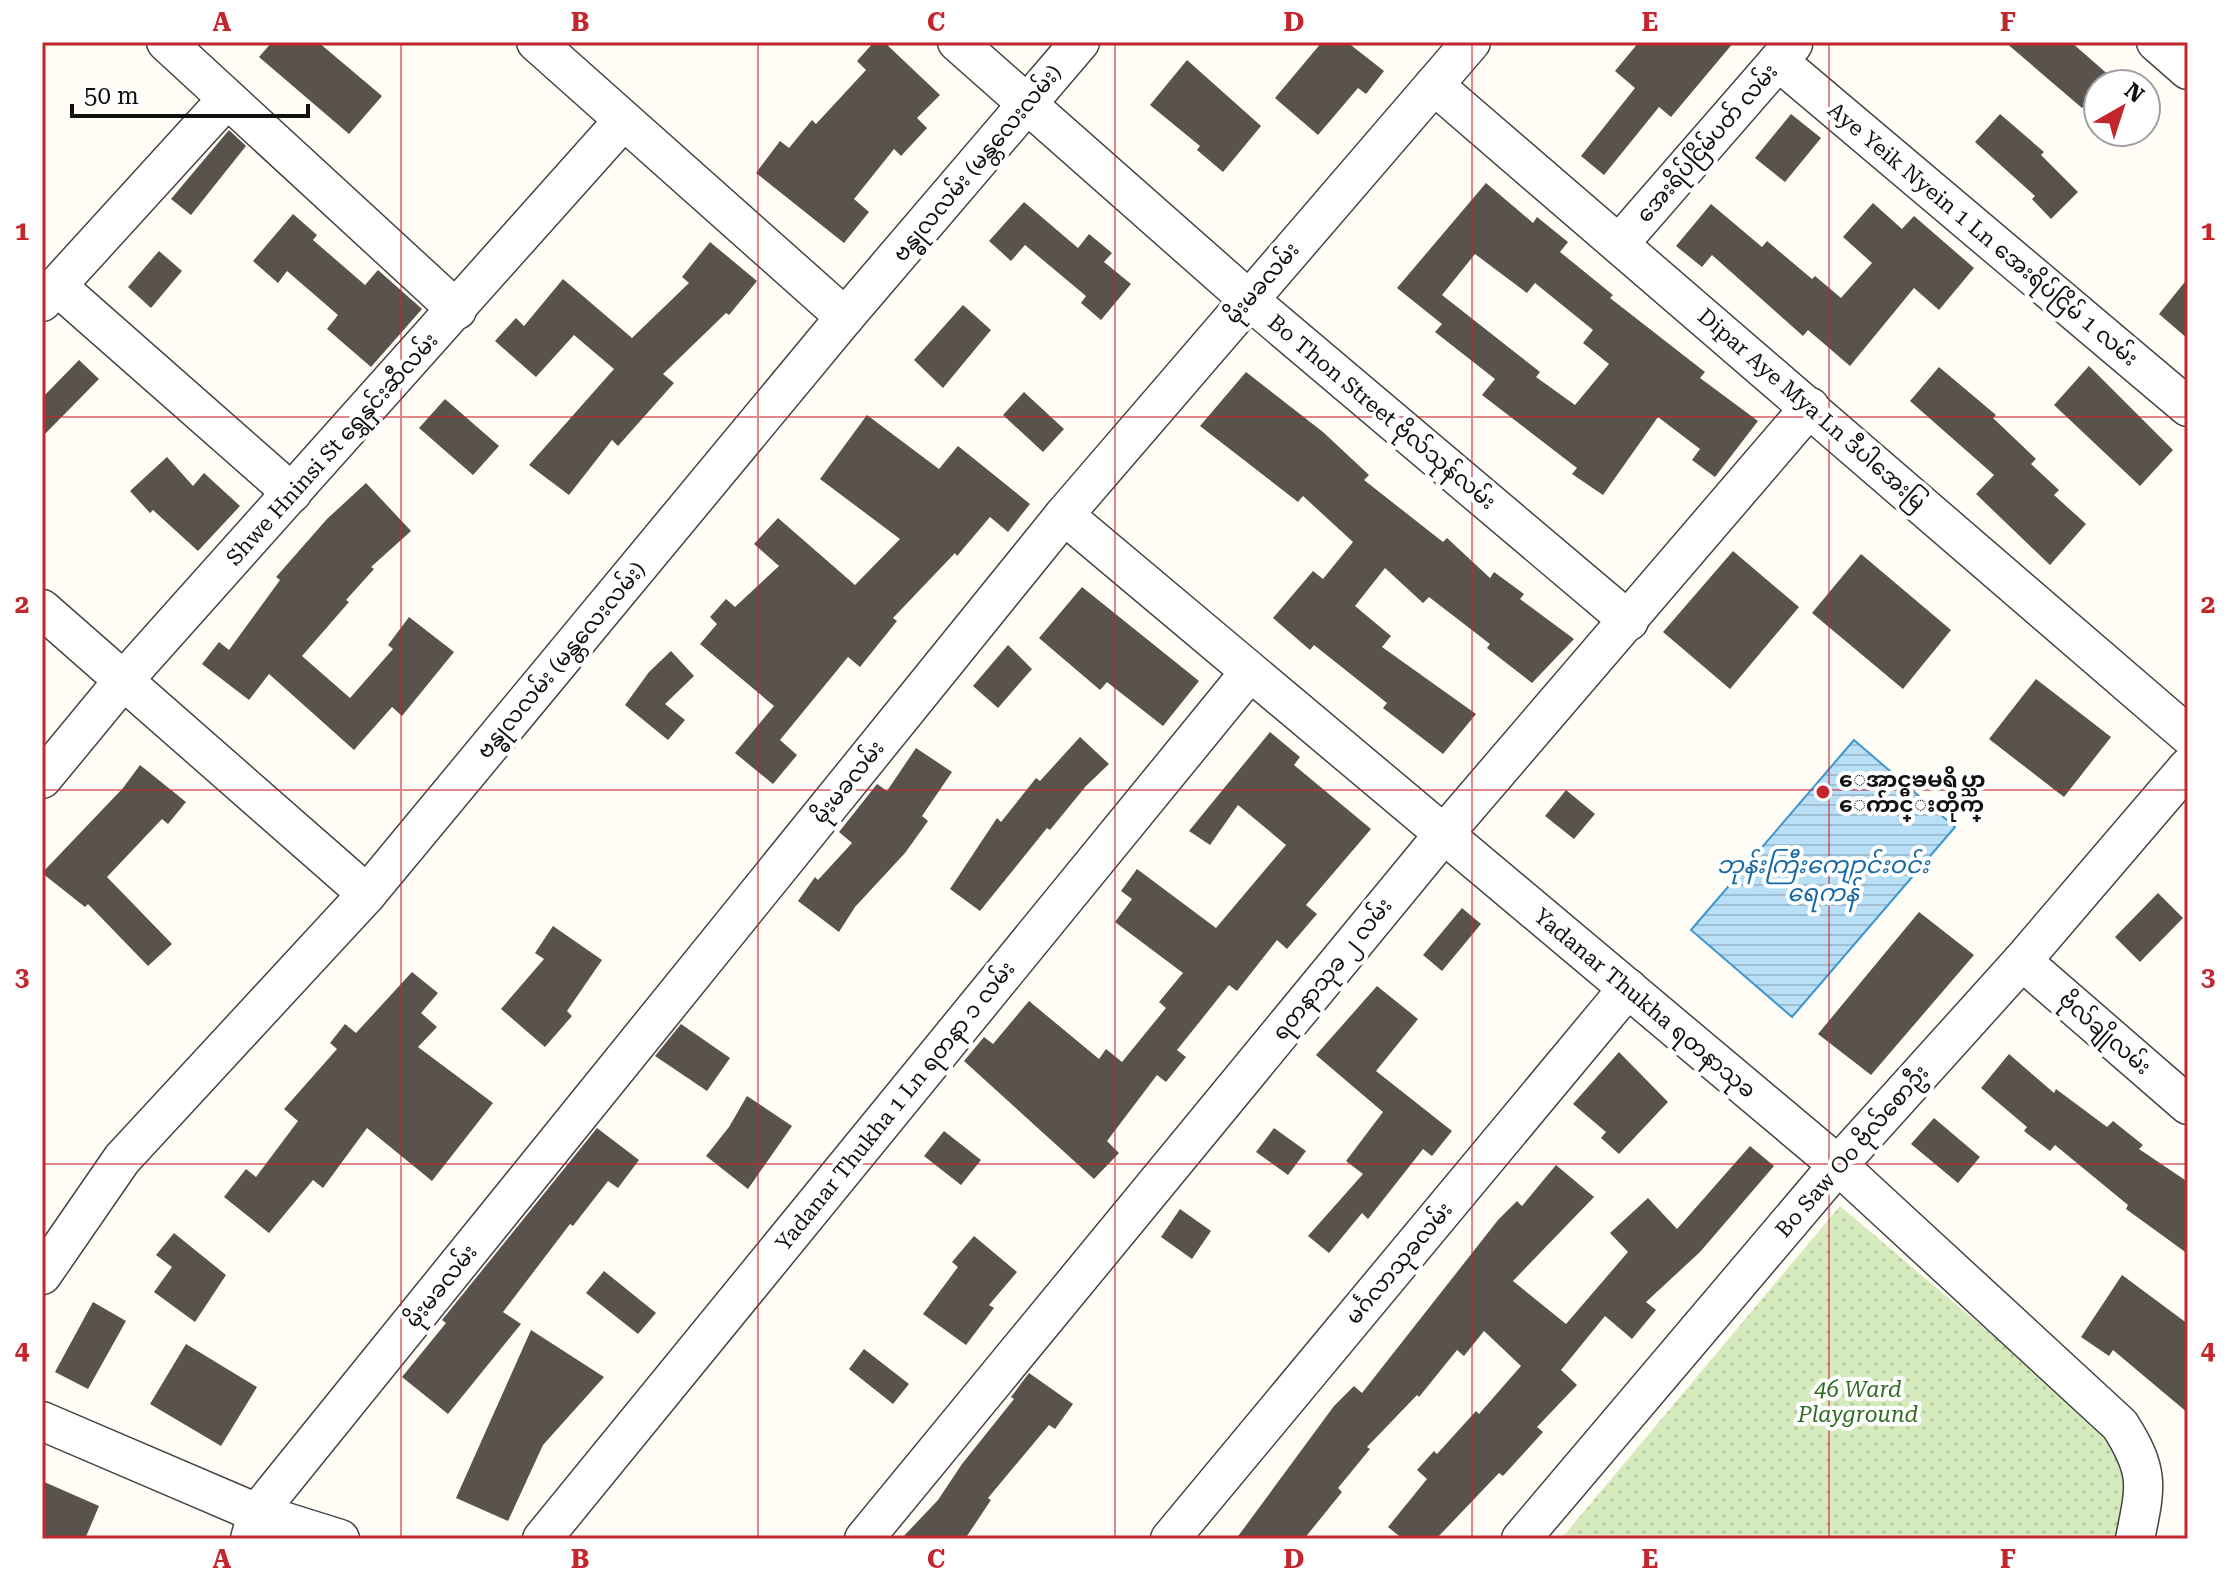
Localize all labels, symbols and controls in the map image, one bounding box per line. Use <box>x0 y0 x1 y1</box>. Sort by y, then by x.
text: A <box>213 7 232 37</box>
text: B <box>571 7 589 37</box>
text: C <box>927 7 945 37</box>
text: D <box>1284 7 1304 37</box>
text: E <box>1642 7 1658 37</box>
text: F <box>2000 7 2016 37</box>
street label: အေးရိပ်ငြိမ်ပတ် လမ်း <box>1629 57 1786 230</box>
street label: ဗန္ဓုလလမ်း (မန္တလေးလမ်း) <box>885 58 1071 270</box>
scale bar <box>72 68 308 118</box>
north arrow <box>2082 68 2162 148</box>
text: N <box>2120 78 2149 108</box>
text: 50 m <box>84 82 139 110</box>
street label: Aye Yeik Nyein 1 Ln အေးရိပ်ငြိမ် 1 လမ်း <box>1820 95 2145 375</box>
text: 1 <box>15 216 29 246</box>
text: 1 <box>2201 216 2215 246</box>
street label: မိုးမခလမ်း <box>1218 235 1308 332</box>
street label: Dipar Aye Mya Ln ဒီပါအေးမြ <box>1690 301 1933 518</box>
street label: Bo Thon Street ဗိုလ်သုန်လမ်း <box>1260 307 1503 518</box>
street label: Shwe Hninsi St ရွှေနှင်းဆီလမ်း <box>219 326 447 574</box>
street label: ဗန္ဓုလလမ်း (မန္တလေးလမ်း) <box>469 555 655 767</box>
text: 2 <box>15 589 29 619</box>
text: 2 <box>2201 589 2215 619</box>
street label: မိုးမခလမ်း <box>805 734 893 832</box>
place label: ေအာင္ဓၶမရိပ္သာ ေက်ာင္းတိုက္ <box>1839 765 1986 822</box>
marker: ေအာင္ဓၶမရိပ္သာ ေက်ာင္းတိုက္ <box>1814 783 1832 801</box>
water label: ဘုန်းကြီးကျောင်းဝင်း ရေကန် <box>1717 848 1931 913</box>
street label: ရတနာသုခ ၂ လမ်း <box>1265 891 1401 1048</box>
street label: Yadanar Thukha ရတနာသုခ <box>1526 903 1761 1107</box>
street label: Yadanar Thukha 1 Ln ရတနာ ၁ လမ်း <box>768 954 1024 1259</box>
text: 3 <box>15 962 29 992</box>
text: 3 <box>2201 962 2215 992</box>
street label: ဗိုလ်ချိုလမ်း <box>2050 984 2158 1084</box>
street label: Bo Saw Oo ဗိုလ်စောဦး <box>1768 1058 1937 1245</box>
street label: မင်္ဂလာသုခလမ်း <box>1339 1195 1461 1332</box>
street label: မိုးမခလမ်း <box>398 1238 486 1336</box>
text: 4 <box>15 1335 30 1365</box>
text: 4 <box>2201 1335 2216 1365</box>
park label: 46 Ward Playground <box>1797 1377 1919 1427</box>
text: A <box>213 1544 232 1574</box>
text: B <box>571 1544 589 1574</box>
text: C <box>927 1544 945 1574</box>
text: D <box>1284 1544 1304 1574</box>
text: E <box>1642 1544 1658 1574</box>
text: F <box>2000 1544 2016 1574</box>

